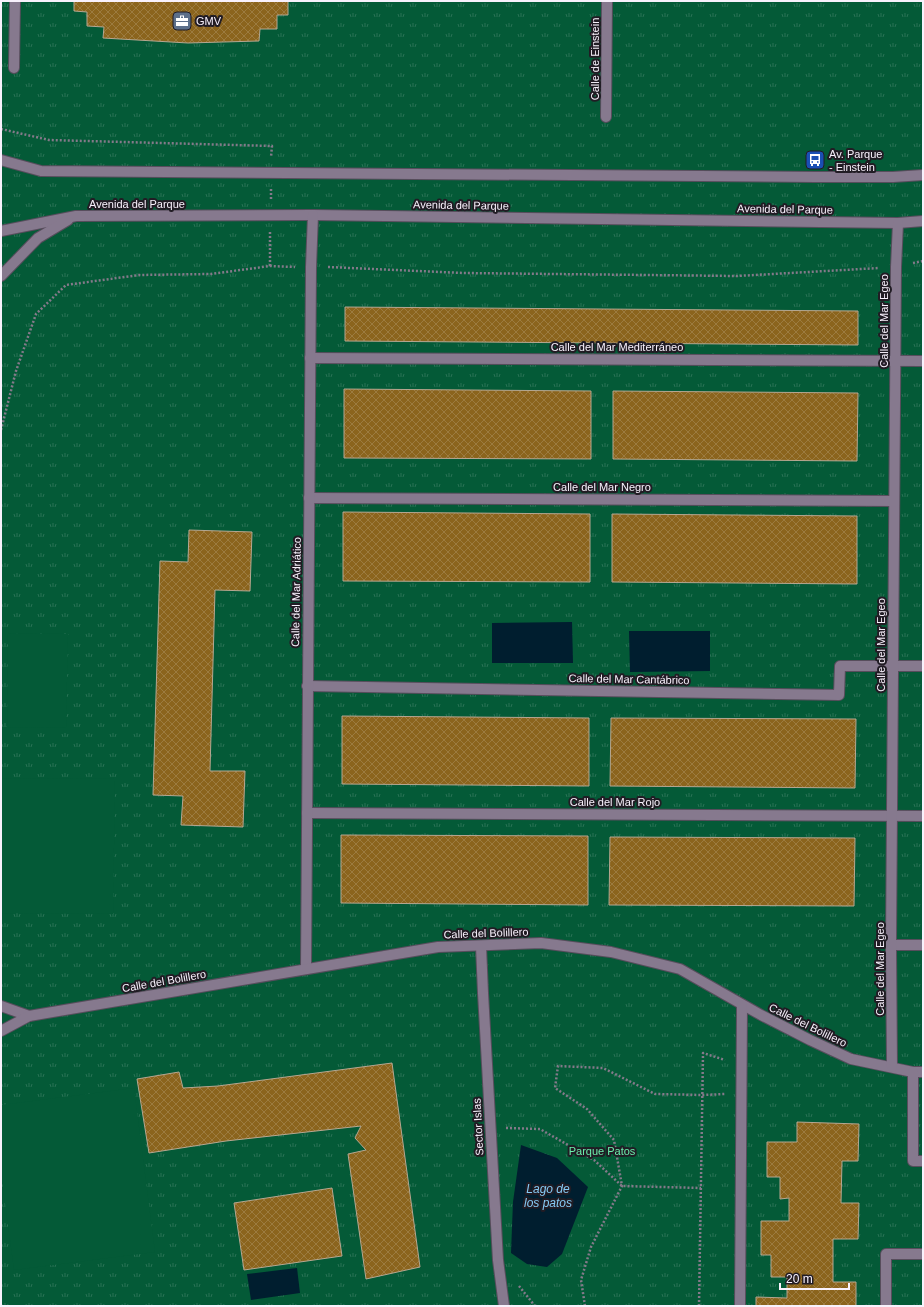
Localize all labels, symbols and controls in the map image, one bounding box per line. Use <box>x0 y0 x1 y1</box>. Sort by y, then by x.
office icon: GMV <box>171 10 193 32</box>
place label: GMV <box>196 15 222 27</box>
street label: Calle de Einstein <box>589 18 601 100</box>
place label: Av. Parque - Einstein <box>829 148 882 173</box>
bus stop icon: Av. Parque - Einstein <box>804 149 826 171</box>
street label: Avenida del Parque <box>89 198 185 210</box>
street label: Avenida del Parque <box>413 198 509 212</box>
street label: Avenida del Parque <box>737 202 833 216</box>
street label: Calle del Mar Egeo <box>878 274 890 368</box>
street label: Calle del Mar Mediterráneo <box>551 341 683 353</box>
street label: Calle del Mar Negro <box>553 481 651 493</box>
street label: Calle del Mar Adriático <box>289 537 303 647</box>
street label: Calle del Mar Egeo <box>875 598 887 692</box>
street label: Calle del Mar Cantábrico <box>568 672 690 686</box>
street label: Calle del Mar Rojo <box>570 796 660 808</box>
street label: Calle del Mar Egeo <box>874 922 886 1016</box>
street label: Calle del Bolillero <box>443 926 529 940</box>
street label: Calle del Bolillero <box>121 968 207 994</box>
street label: Calle del Bolillero <box>767 1001 849 1049</box>
street label: Sector Islas <box>470 1097 485 1156</box>
park label: Parque Patos <box>569 1145 636 1157</box>
water label: Lago de los patos <box>524 1182 572 1210</box>
scale bar <box>780 1265 849 1291</box>
text: 20 m <box>786 1272 813 1286</box>

